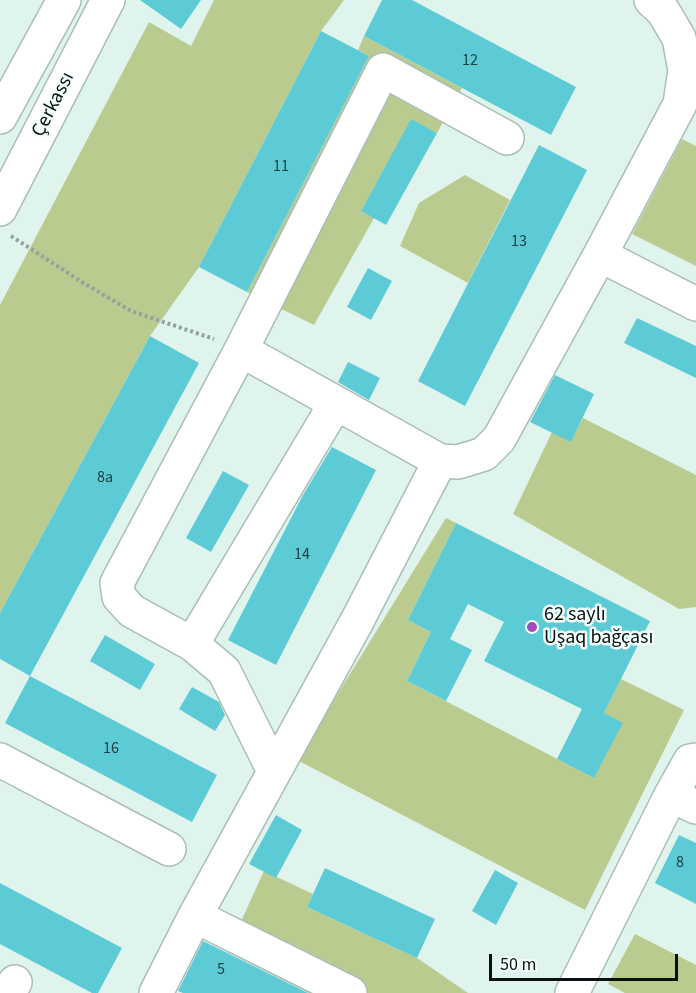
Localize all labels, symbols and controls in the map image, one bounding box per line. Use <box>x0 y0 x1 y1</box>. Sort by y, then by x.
house number: 12 <box>462 51 478 71</box>
street label: Çerkassı <box>27 68 81 142</box>
house number: 11 <box>273 157 289 177</box>
house number: 13 <box>511 232 527 252</box>
house number: 8a <box>97 468 113 488</box>
house number: 14 <box>294 545 310 565</box>
place label: 62 saylı Uşaq bağçası <box>544 604 653 651</box>
marker: 62 saylı Uşaq bağçası <box>525 620 539 634</box>
house number: 16 <box>103 739 119 759</box>
house number: 8 <box>676 853 684 873</box>
scale bar <box>492 942 681 980</box>
text: 50 m <box>500 952 536 977</box>
house number: 5 <box>217 960 225 980</box>

